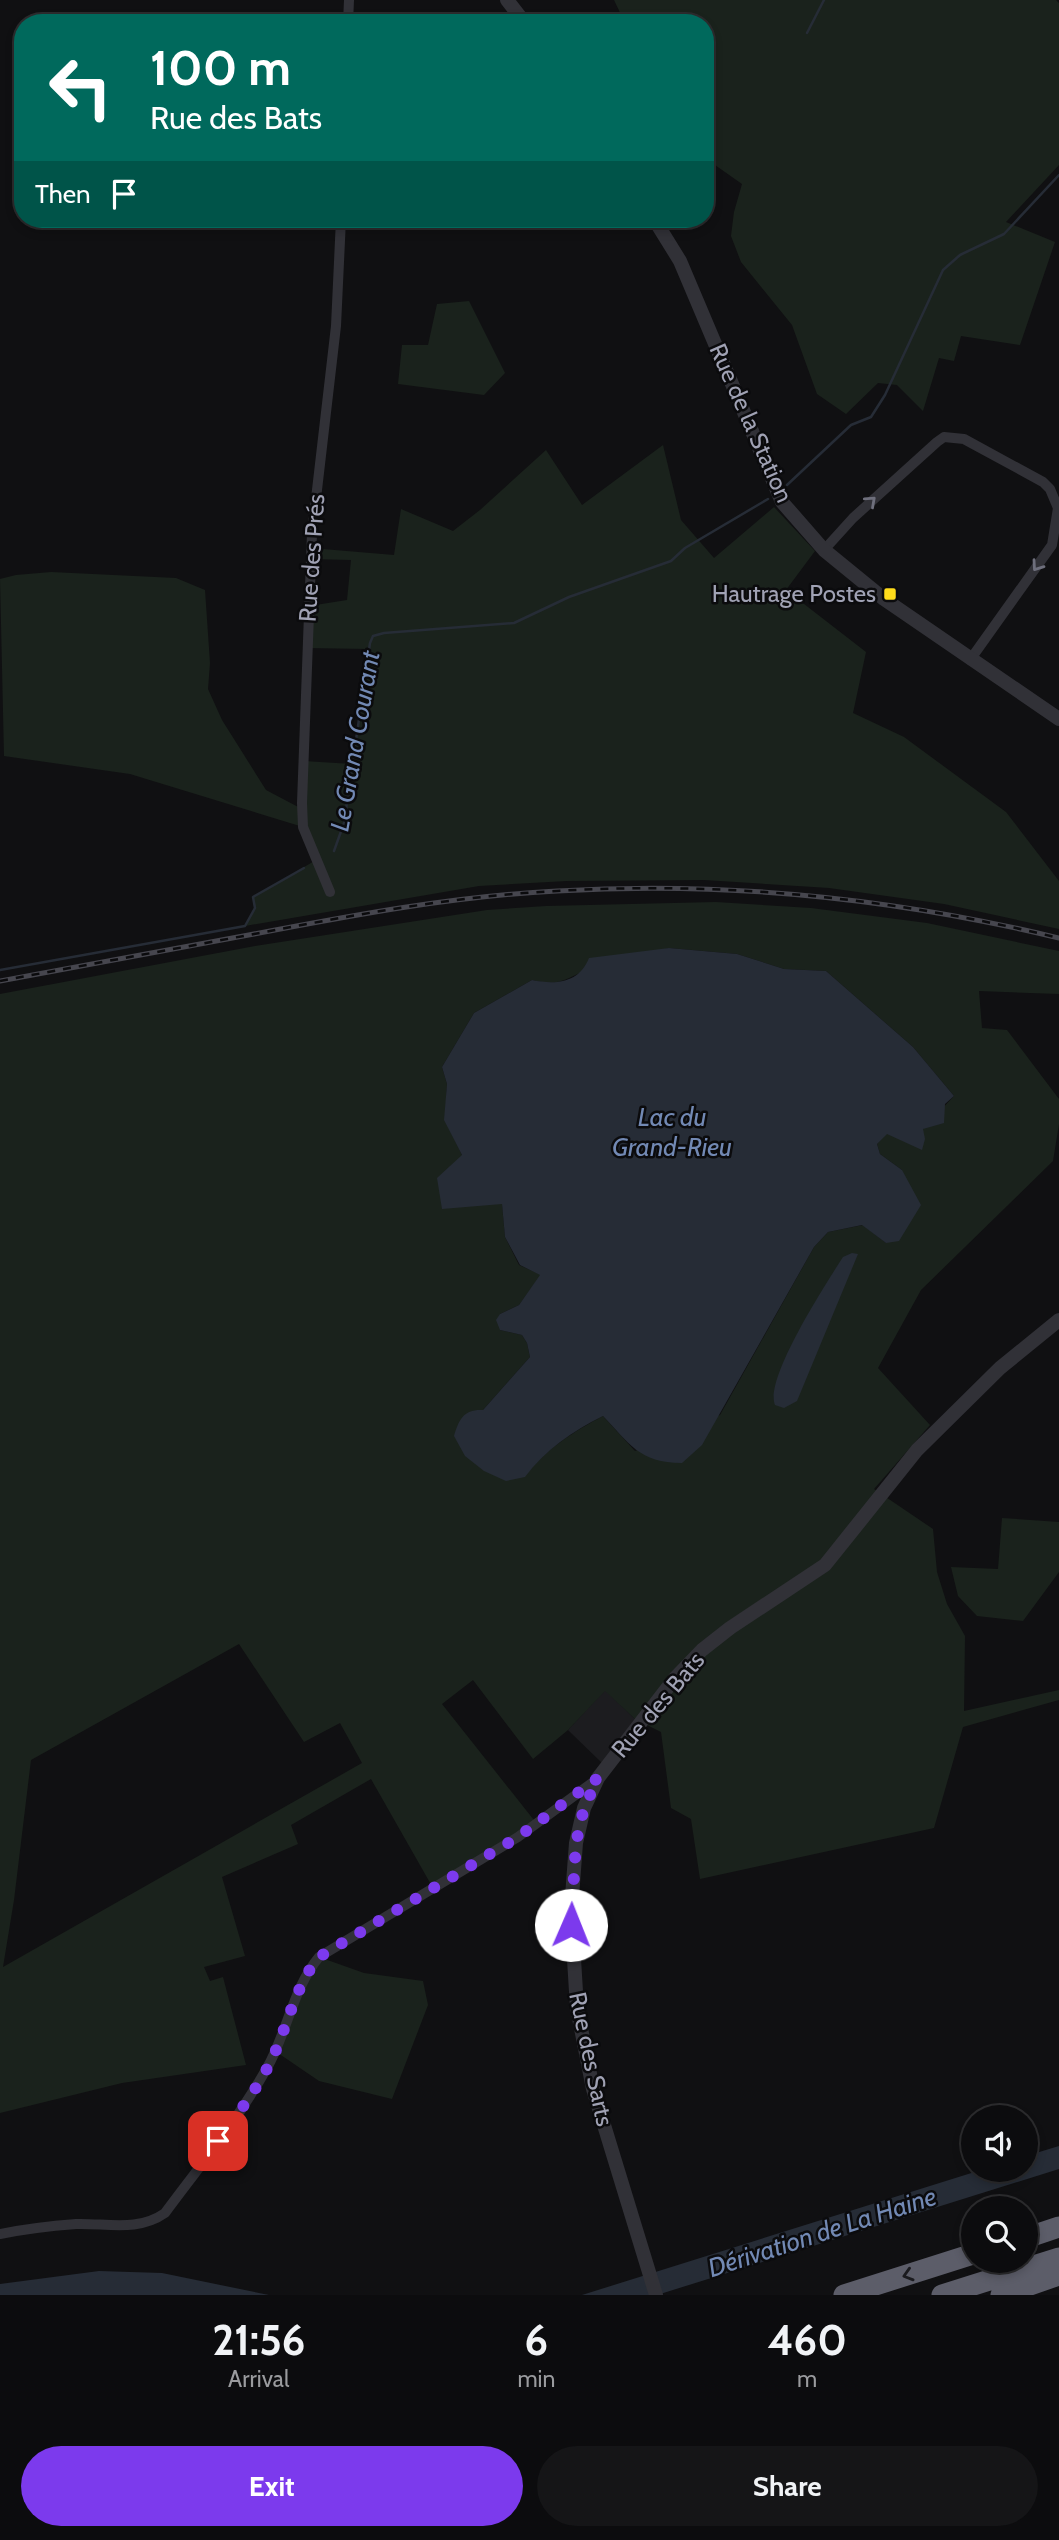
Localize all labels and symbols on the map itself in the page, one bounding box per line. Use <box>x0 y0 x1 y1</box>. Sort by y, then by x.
street label: Rue de la Station <box>703 339 799 507</box>
street label: Rue des Prés <box>293 493 330 623</box>
one-way arrow <box>863 497 876 510</box>
one-way arrow <box>1033 558 1045 571</box>
place label: Hautrage Postes <box>712 579 876 608</box>
marker: Hautrage Postes <box>882 586 898 602</box>
water label: Le Grand Courant <box>323 647 387 834</box>
water label: Lac du Grand-Rieu <box>612 1101 732 1163</box>
street label: Rue des Bats <box>605 1646 710 1763</box>
position arrow <box>534 1888 608 1962</box>
street label: Rue des Sarts <box>563 1989 620 2129</box>
pin <box>188 2111 248 2171</box>
water label: Dérivation de La Haine <box>704 2180 940 2284</box>
one-way arrow <box>903 2266 915 2281</box>

